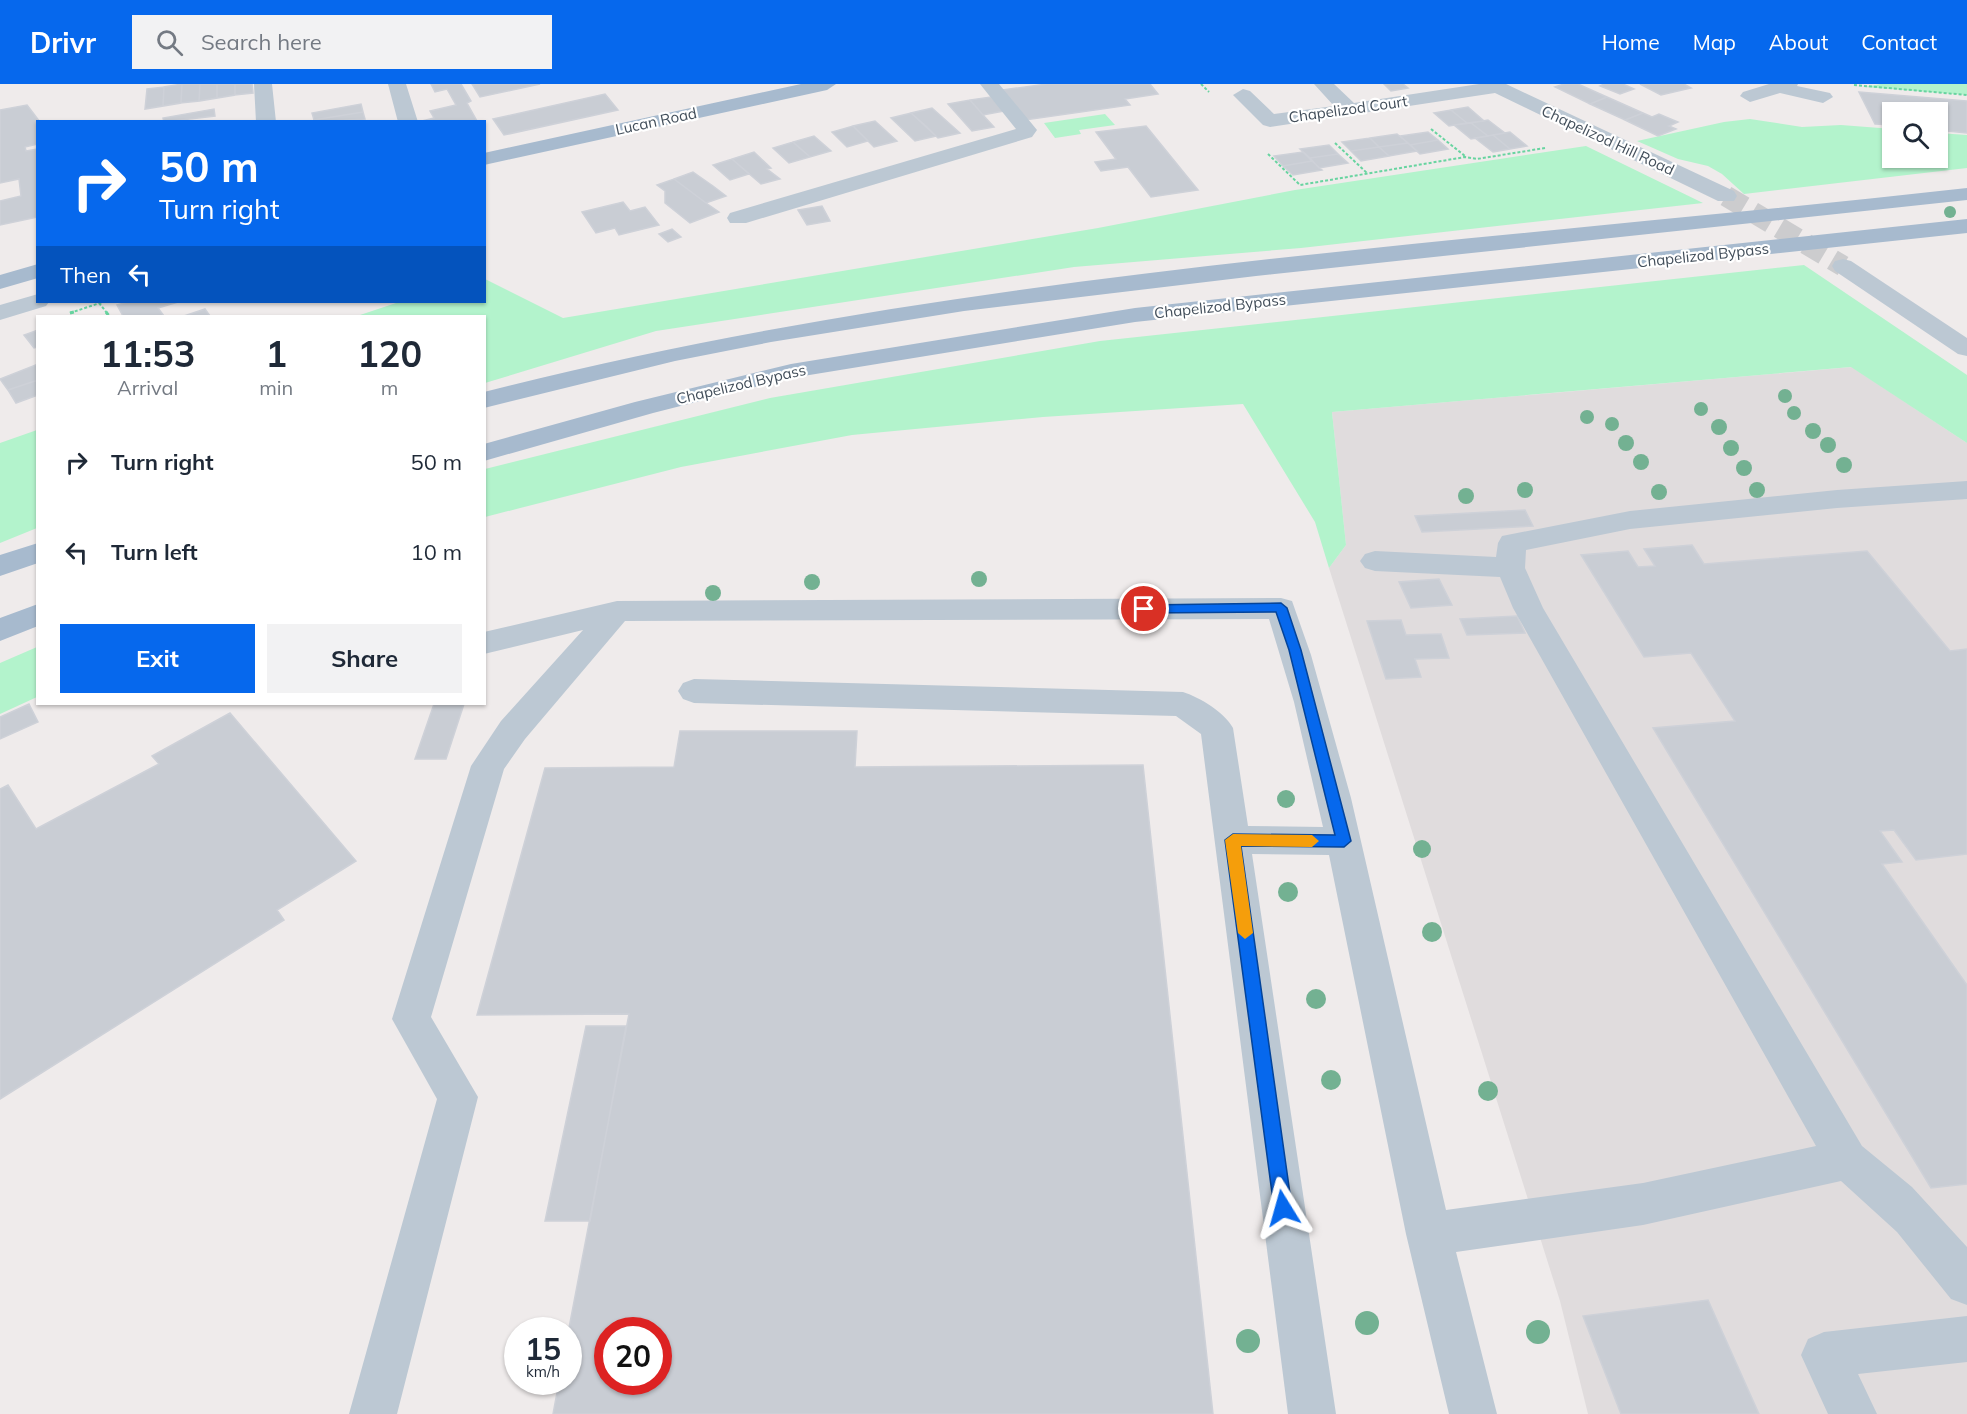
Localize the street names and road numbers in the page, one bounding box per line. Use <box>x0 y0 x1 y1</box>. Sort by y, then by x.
street label: Chapelizod Court <box>1288 91 1408 127</box>
street label: Chapelizod Hill Road <box>1539 101 1677 179</box>
street label: Lucan Road <box>614 103 698 139</box>
street label: Chapelizod Bypass <box>1636 239 1770 271</box>
street label: Chapelizod Bypass <box>1153 290 1287 322</box>
street label: Chapelizod Bypass <box>674 360 808 408</box>

